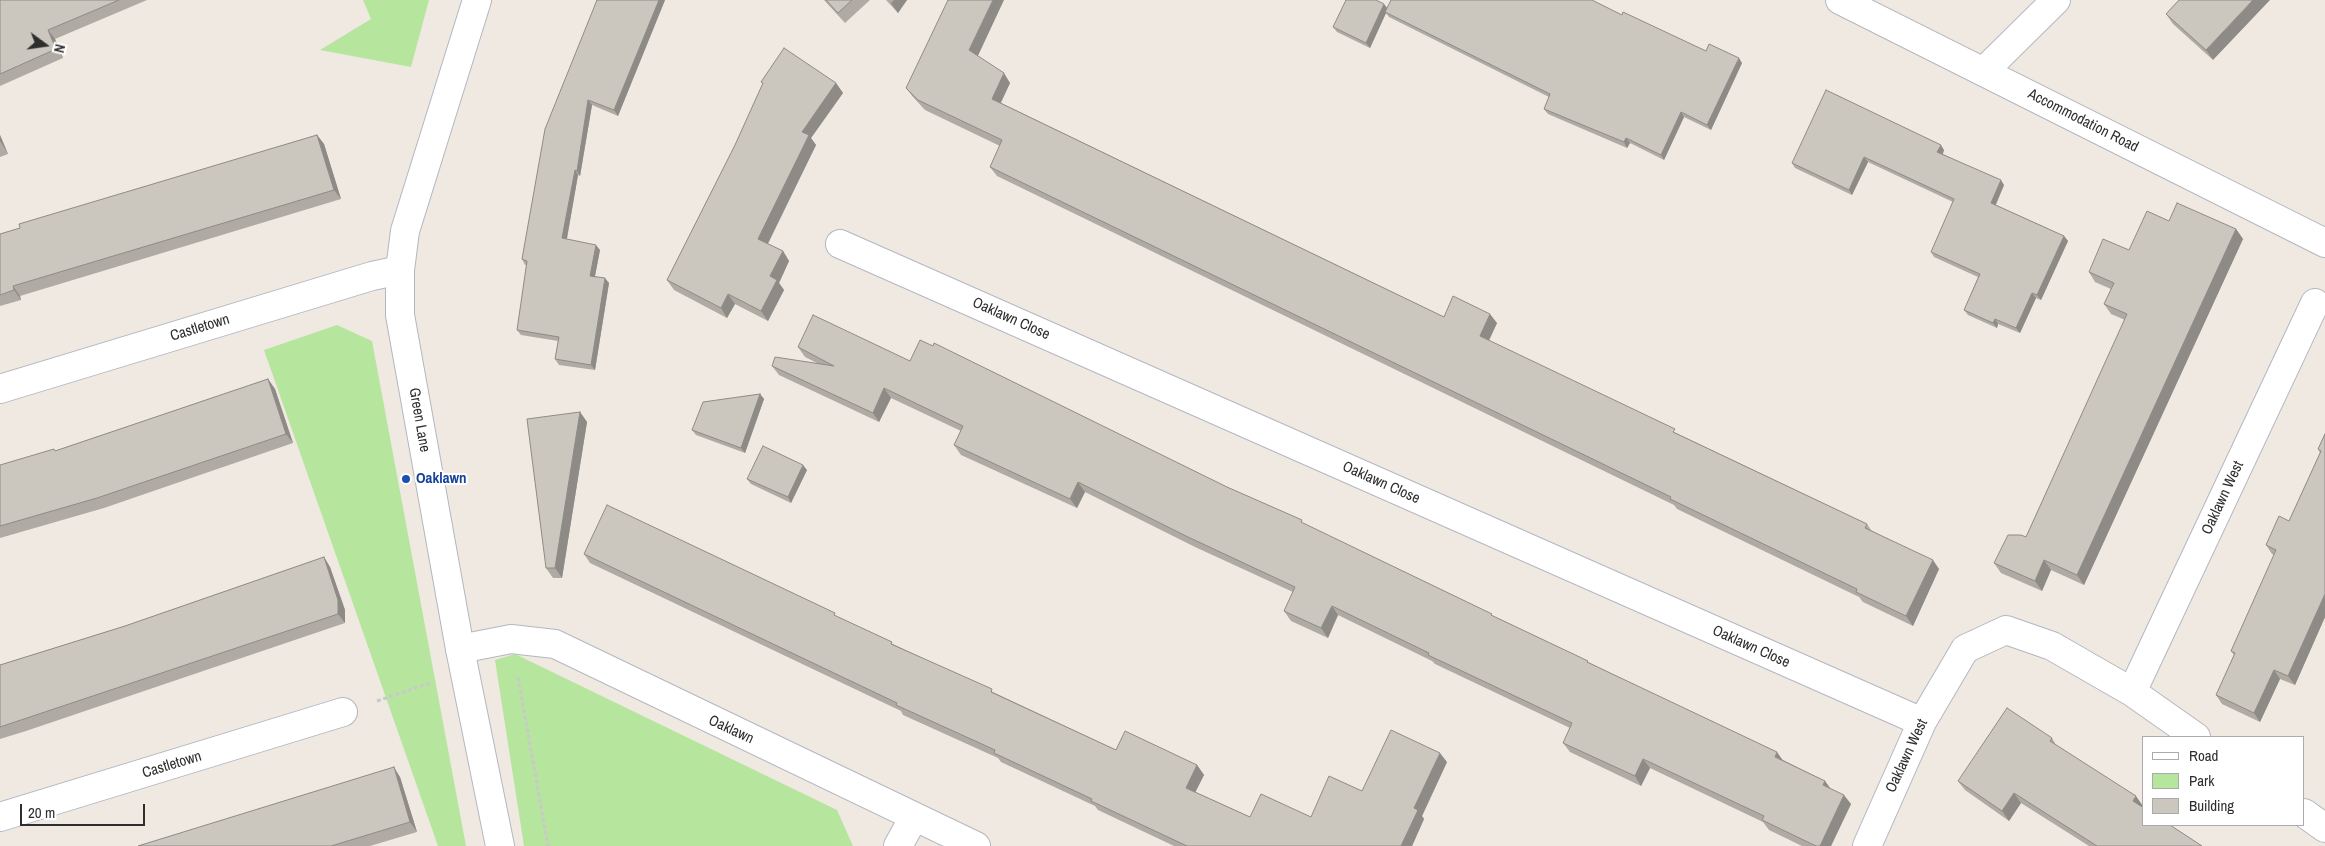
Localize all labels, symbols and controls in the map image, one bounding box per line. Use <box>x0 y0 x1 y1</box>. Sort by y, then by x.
north arrow <box>20 20 70 70</box>
text: N <box>50 42 69 55</box>
street label: Accommodation Road <box>2025 85 2141 157</box>
street label: Oaklawn Close <box>970 294 1052 344</box>
street label: Castletown <box>168 310 232 346</box>
street label: Green Lane <box>404 386 434 454</box>
street label: Oaklawn Close <box>1340 458 1422 508</box>
street label: Oaklawn West <box>2198 458 2248 538</box>
place label: Oaklawn <box>416 470 467 488</box>
marker: Oaklawn <box>400 473 412 485</box>
street label: Oaklawn Close <box>1710 622 1792 672</box>
street label: Oaklawn <box>706 712 756 748</box>
street label: Oaklawn West <box>1882 716 1932 796</box>
legend <box>2142 736 2305 826</box>
text: Road <box>2189 745 2218 766</box>
street label: Castletown <box>140 747 204 783</box>
text: Park <box>2189 770 2214 791</box>
scale bar <box>22 794 148 826</box>
text: Building <box>2189 795 2234 816</box>
text: 20 m <box>28 802 55 823</box>

